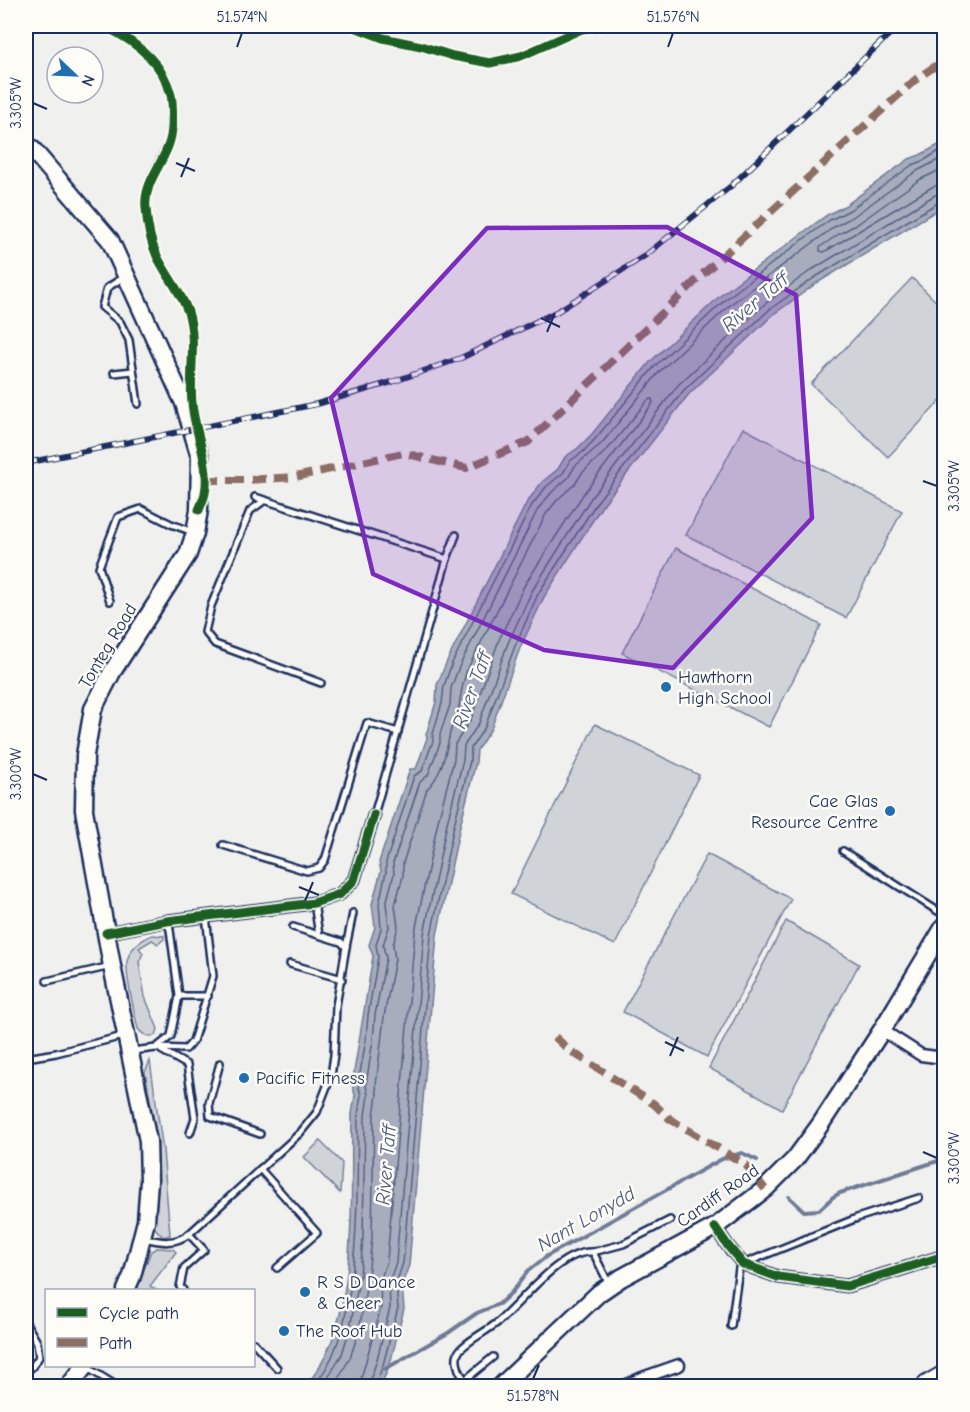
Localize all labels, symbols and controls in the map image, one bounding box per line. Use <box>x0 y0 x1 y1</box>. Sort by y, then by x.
text: 51.574°N <box>216 8 268 26</box>
text: 51.576°N <box>646 8 700 26</box>
north arrow <box>45 45 105 105</box>
text: N <box>78 72 98 89</box>
text: 3.305°W <box>7 77 25 129</box>
water label: River Taff <box>717 265 796 337</box>
text: 3.305°W <box>945 460 963 512</box>
street label: Tonteg Road <box>74 600 142 692</box>
water label: River Taff <box>447 645 498 732</box>
place label: Hawthorn High School <box>678 667 772 709</box>
marker: Hawthorn High School <box>659 680 673 694</box>
text: 3.300°W <box>7 748 25 800</box>
place label: Cae Glas Resource Centre <box>751 791 878 833</box>
marker: Cae Glas Resource Centre <box>883 804 897 818</box>
place label: Pacific Fitness <box>256 1068 365 1089</box>
marker: Pacific Fitness <box>237 1071 251 1085</box>
water label: River Taff <box>371 1121 401 1206</box>
text: 3.300°W <box>945 1132 963 1184</box>
street label: Cardiff Road <box>673 1160 763 1232</box>
water label: Nant Lonydd <box>533 1181 640 1256</box>
place label: R S D Dance & Cheer <box>317 1272 415 1314</box>
marker: R S D Dance & Cheer <box>298 1285 312 1299</box>
legend <box>45 1289 255 1367</box>
text: Cycle path <box>99 1303 179 1324</box>
place label: The Roof Hub <box>296 1321 402 1342</box>
marker: The Roof Hub <box>277 1324 291 1338</box>
text: Path <box>99 1333 132 1354</box>
text: 51.578°N <box>507 1387 559 1405</box>

